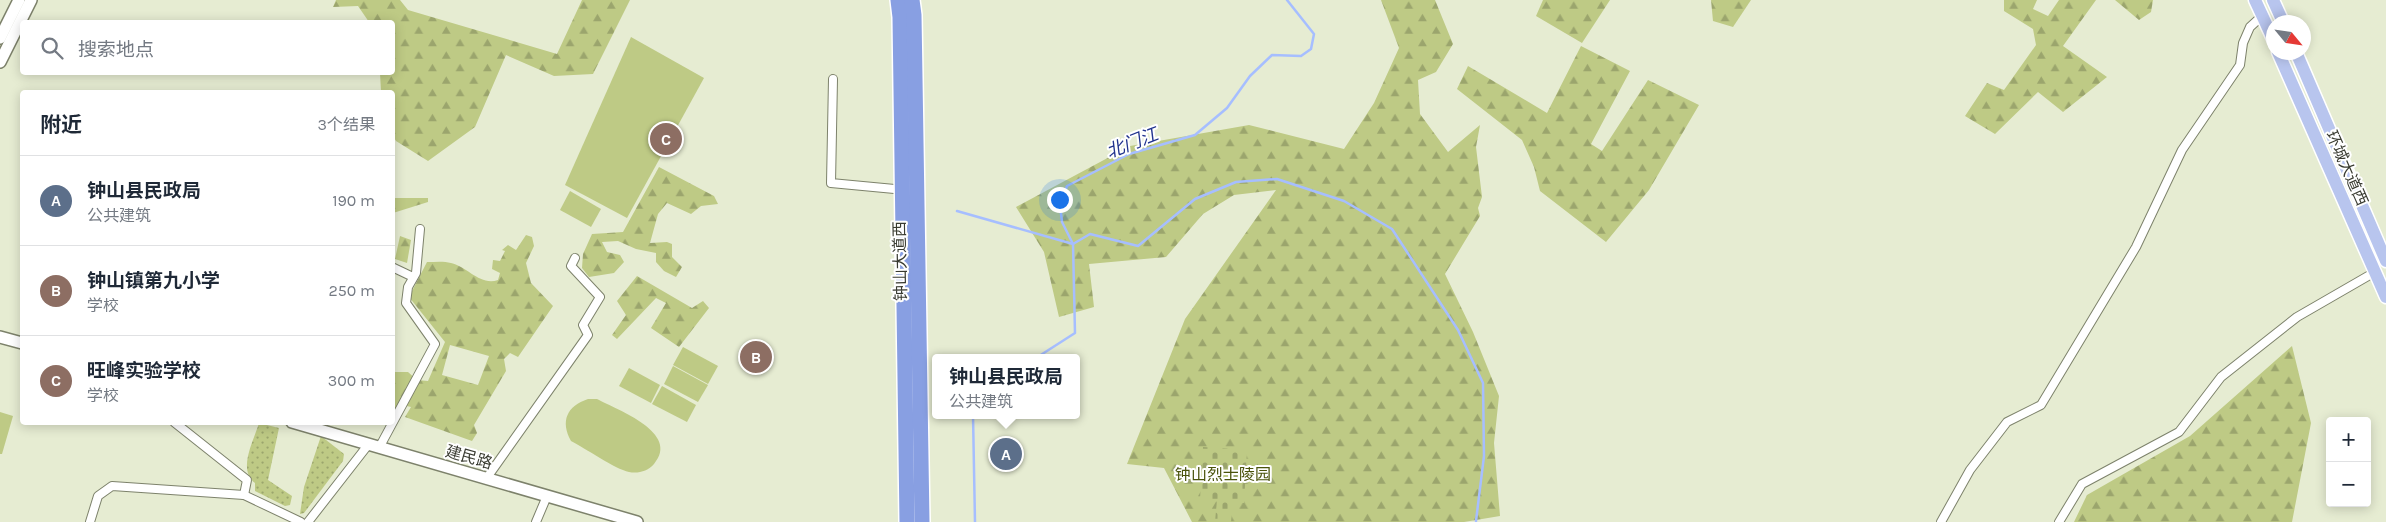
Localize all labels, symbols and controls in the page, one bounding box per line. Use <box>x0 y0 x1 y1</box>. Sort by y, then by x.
north arrow <box>2266 15 2311 60</box>
search box <box>20 20 395 75</box>
icon: search <box>38 34 66 62</box>
text: 搜索地点 <box>78 39 154 61</box>
text: 附近 <box>40 113 82 137</box>
text: 3个结果 <box>318 115 375 134</box>
pin: C <box>650 120 682 158</box>
water label: 北门江 <box>1103 122 1163 163</box>
street label: 环城大道西 <box>2322 128 2372 208</box>
text: 钟山县民政局 <box>87 180 201 202</box>
your location <box>1047 187 1073 213</box>
text: A <box>51 191 61 210</box>
text: 190 m <box>332 191 375 210</box>
text: 公共建筑 <box>87 206 151 225</box>
street label: 钟山大道西 <box>890 221 910 301</box>
text: 钟山镇第九小学 <box>87 270 220 292</box>
text: B <box>51 281 61 300</box>
text: 250 m <box>328 281 375 300</box>
text: 学校 <box>87 296 119 315</box>
pin: B <box>740 338 772 376</box>
popup <box>932 354 1080 419</box>
text: 旺峰实验学校 <box>87 360 201 382</box>
text: 钟山县民政局 <box>949 366 1063 388</box>
text: C <box>51 371 61 390</box>
text: 300 m <box>328 371 375 390</box>
text: 学校 <box>87 386 119 405</box>
text: 公共建筑 <box>949 392 1013 411</box>
map controls <box>2326 417 2371 507</box>
button: + <box>2326 417 2371 462</box>
pin: A <box>990 435 1022 473</box>
street label: 建民路 <box>443 441 495 473</box>
button: − <box>2326 462 2371 507</box>
park label: 钟山烈士陵园 <box>1175 465 1271 484</box>

